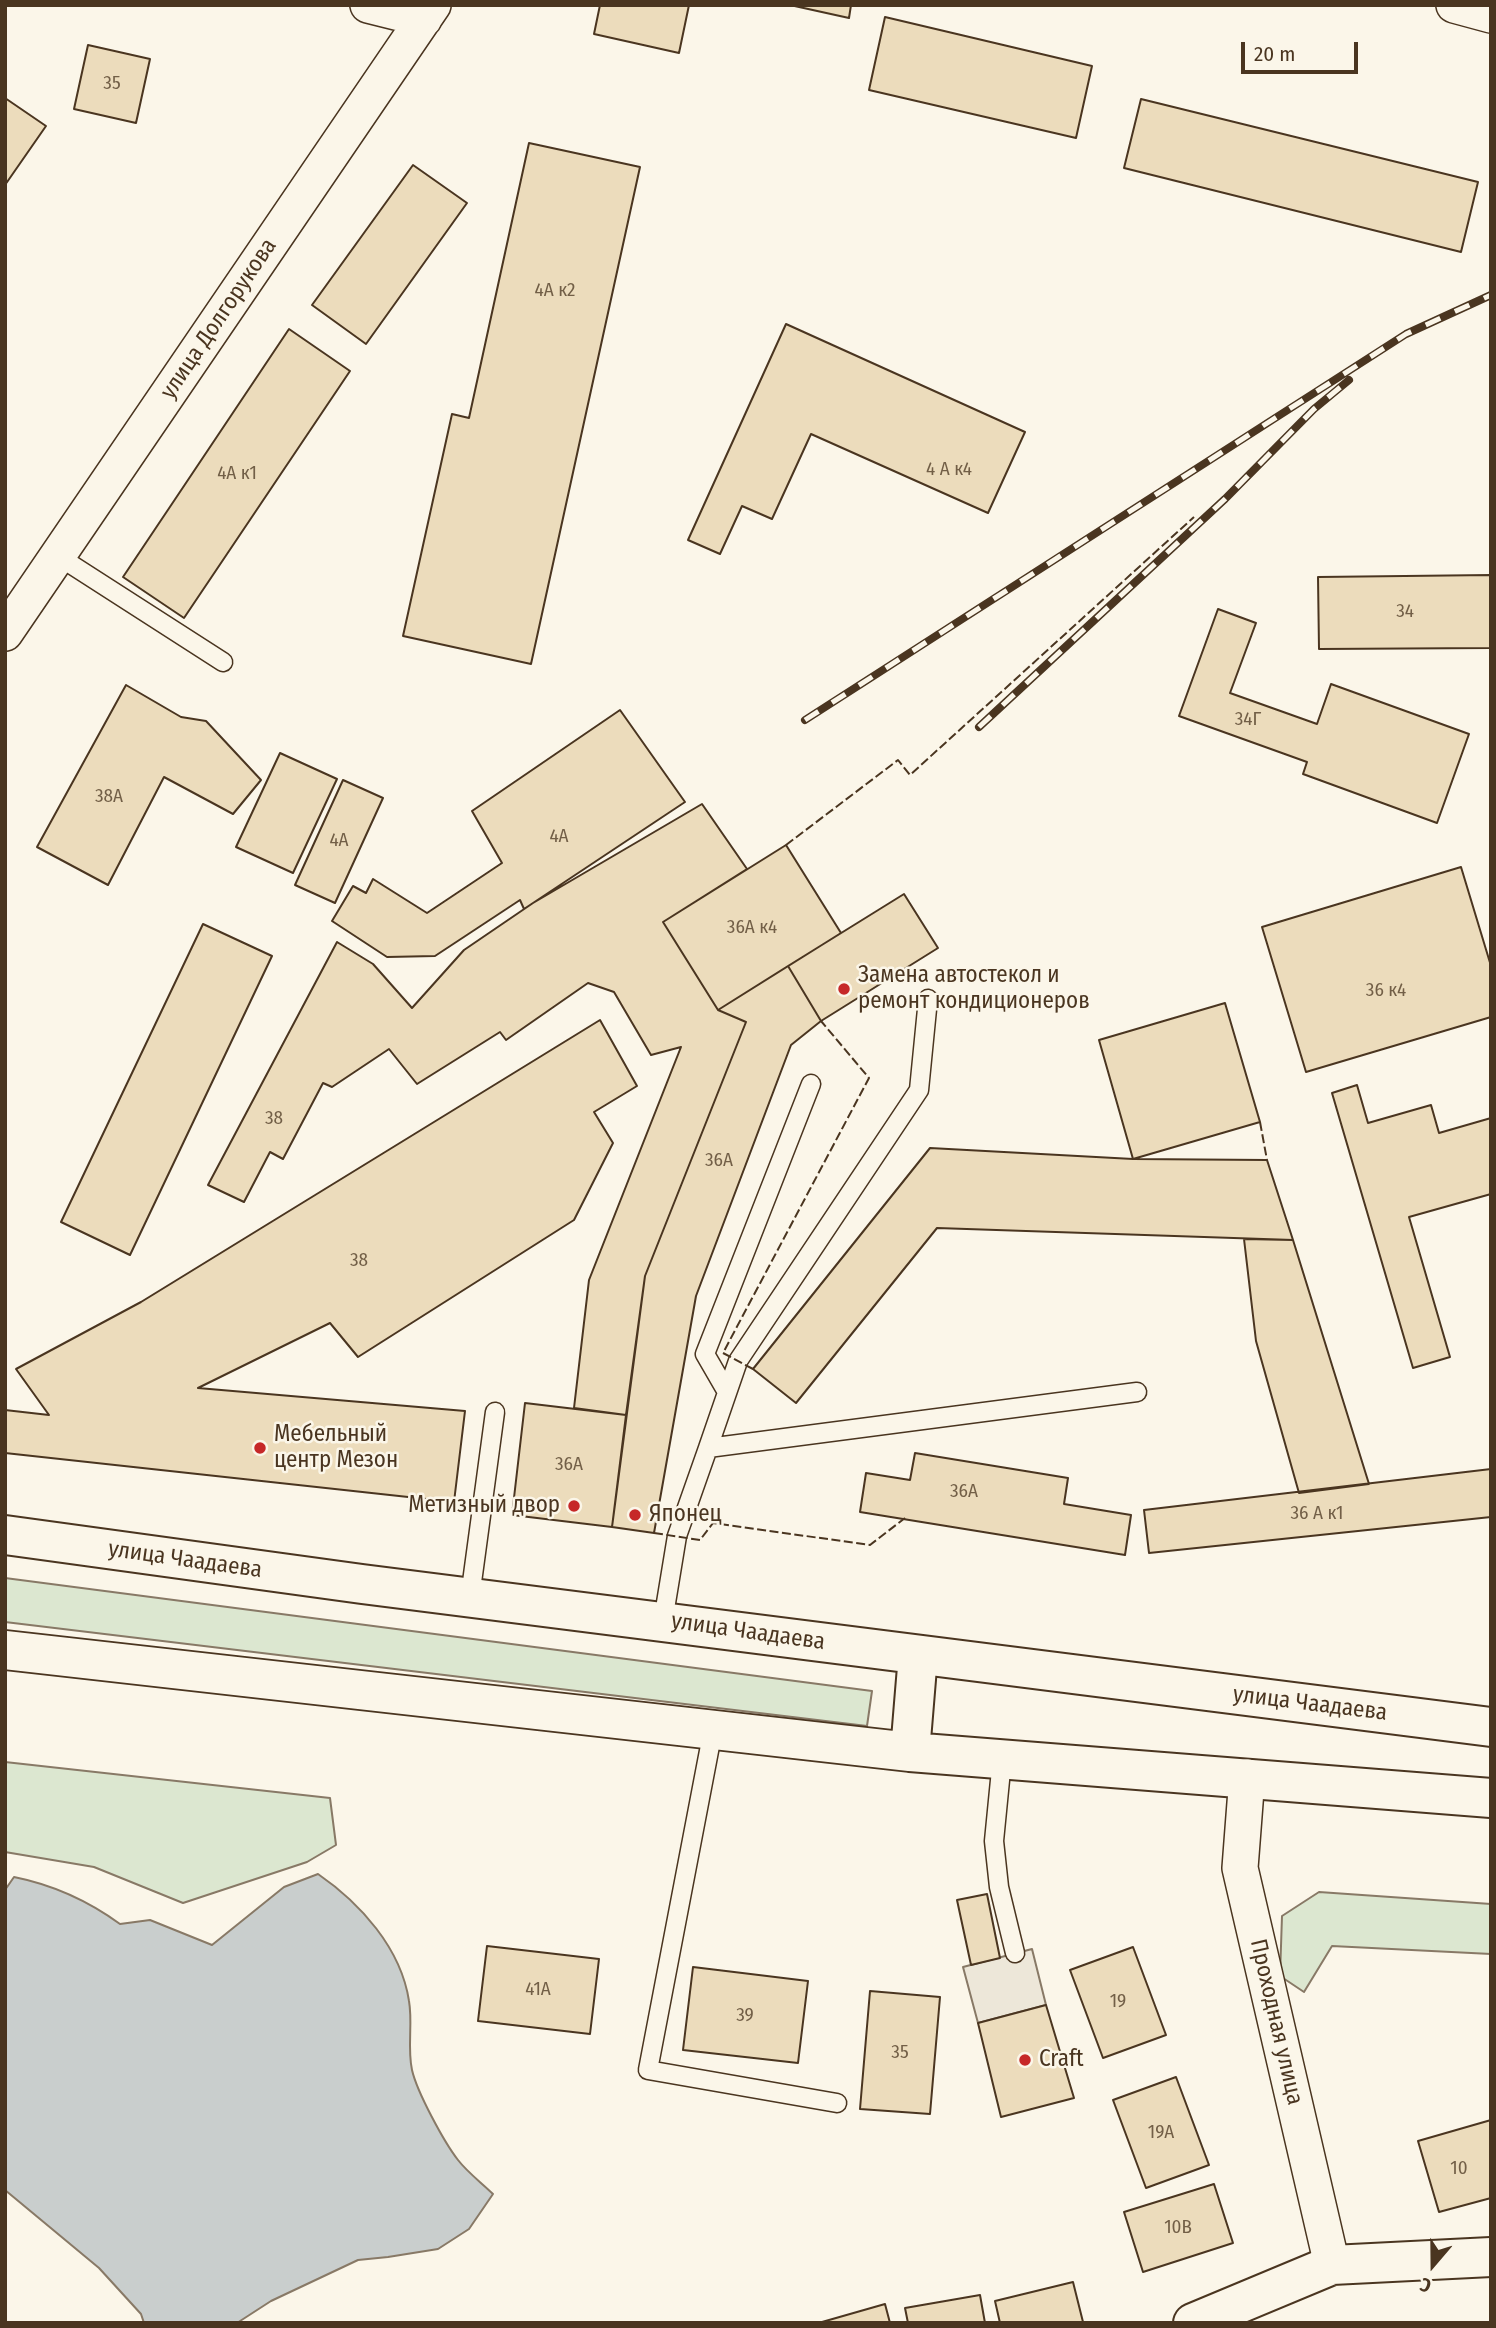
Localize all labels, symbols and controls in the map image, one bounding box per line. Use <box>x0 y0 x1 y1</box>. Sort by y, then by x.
scale bar <box>1244 28 1361 72</box>
text: 20 m <box>1254 41 1295 67</box>
house number: 35 <box>103 73 121 95</box>
street label: улица Долгорукова <box>155 234 283 404</box>
house number: 4А к2 <box>535 280 575 302</box>
house number: 4 А к4 <box>926 459 972 481</box>
house number: 4А к1 <box>217 463 257 485</box>
house number: 34 <box>1396 601 1414 623</box>
house number: 34Г <box>1235 709 1261 731</box>
house number: 38А <box>95 786 123 808</box>
house number: 4А <box>549 826 569 848</box>
house number: 4А <box>329 830 349 852</box>
house number: 36А к4 <box>727 917 777 939</box>
place label: Замена автостекол и ремонт кондиционеров <box>858 962 1090 1016</box>
house number: 36 к4 <box>1366 980 1406 1002</box>
marker: Замена автостекол и ремонт кондиционеров <box>836 981 852 997</box>
house number: 38 <box>265 1108 283 1130</box>
house number: 36А <box>705 1150 733 1172</box>
house number: 38 <box>350 1250 368 1272</box>
place label: Мебельный центр Мезон <box>274 1421 398 1475</box>
marker: Мебельный центр Мезон <box>252 1440 268 1456</box>
house number: 36А <box>555 1454 583 1476</box>
house number: 36А <box>950 1481 978 1503</box>
place label: Метизный двор <box>408 1492 560 1520</box>
marker: Метизный двор <box>566 1498 582 1514</box>
place label: Японец <box>649 1501 722 1529</box>
house number: 36 А к1 <box>1290 1503 1344 1525</box>
marker: Японец <box>627 1507 643 1523</box>
street label: улица Чаадаева <box>106 1536 264 1584</box>
street label: улица Чаадаева <box>669 1608 827 1656</box>
street label: улица Чаадаева <box>1231 1681 1389 1727</box>
street label: Проходная улица <box>1244 1936 1308 2108</box>
house number: 41А <box>525 1979 551 2001</box>
house number: 19 <box>1110 1991 1126 2013</box>
house number: 39 <box>736 2005 754 2027</box>
house number: 35 <box>891 2042 909 2064</box>
place label: Craft <box>1039 2046 1083 2074</box>
marker: Craft <box>1017 2052 1033 2068</box>
house number: 19А <box>1148 2122 1174 2144</box>
house number: 10 <box>1450 2158 1468 2180</box>
house number: 10В <box>1164 2217 1192 2239</box>
north arrow <box>1398 2230 1468 2300</box>
text: С <box>1417 2273 1434 2298</box>

